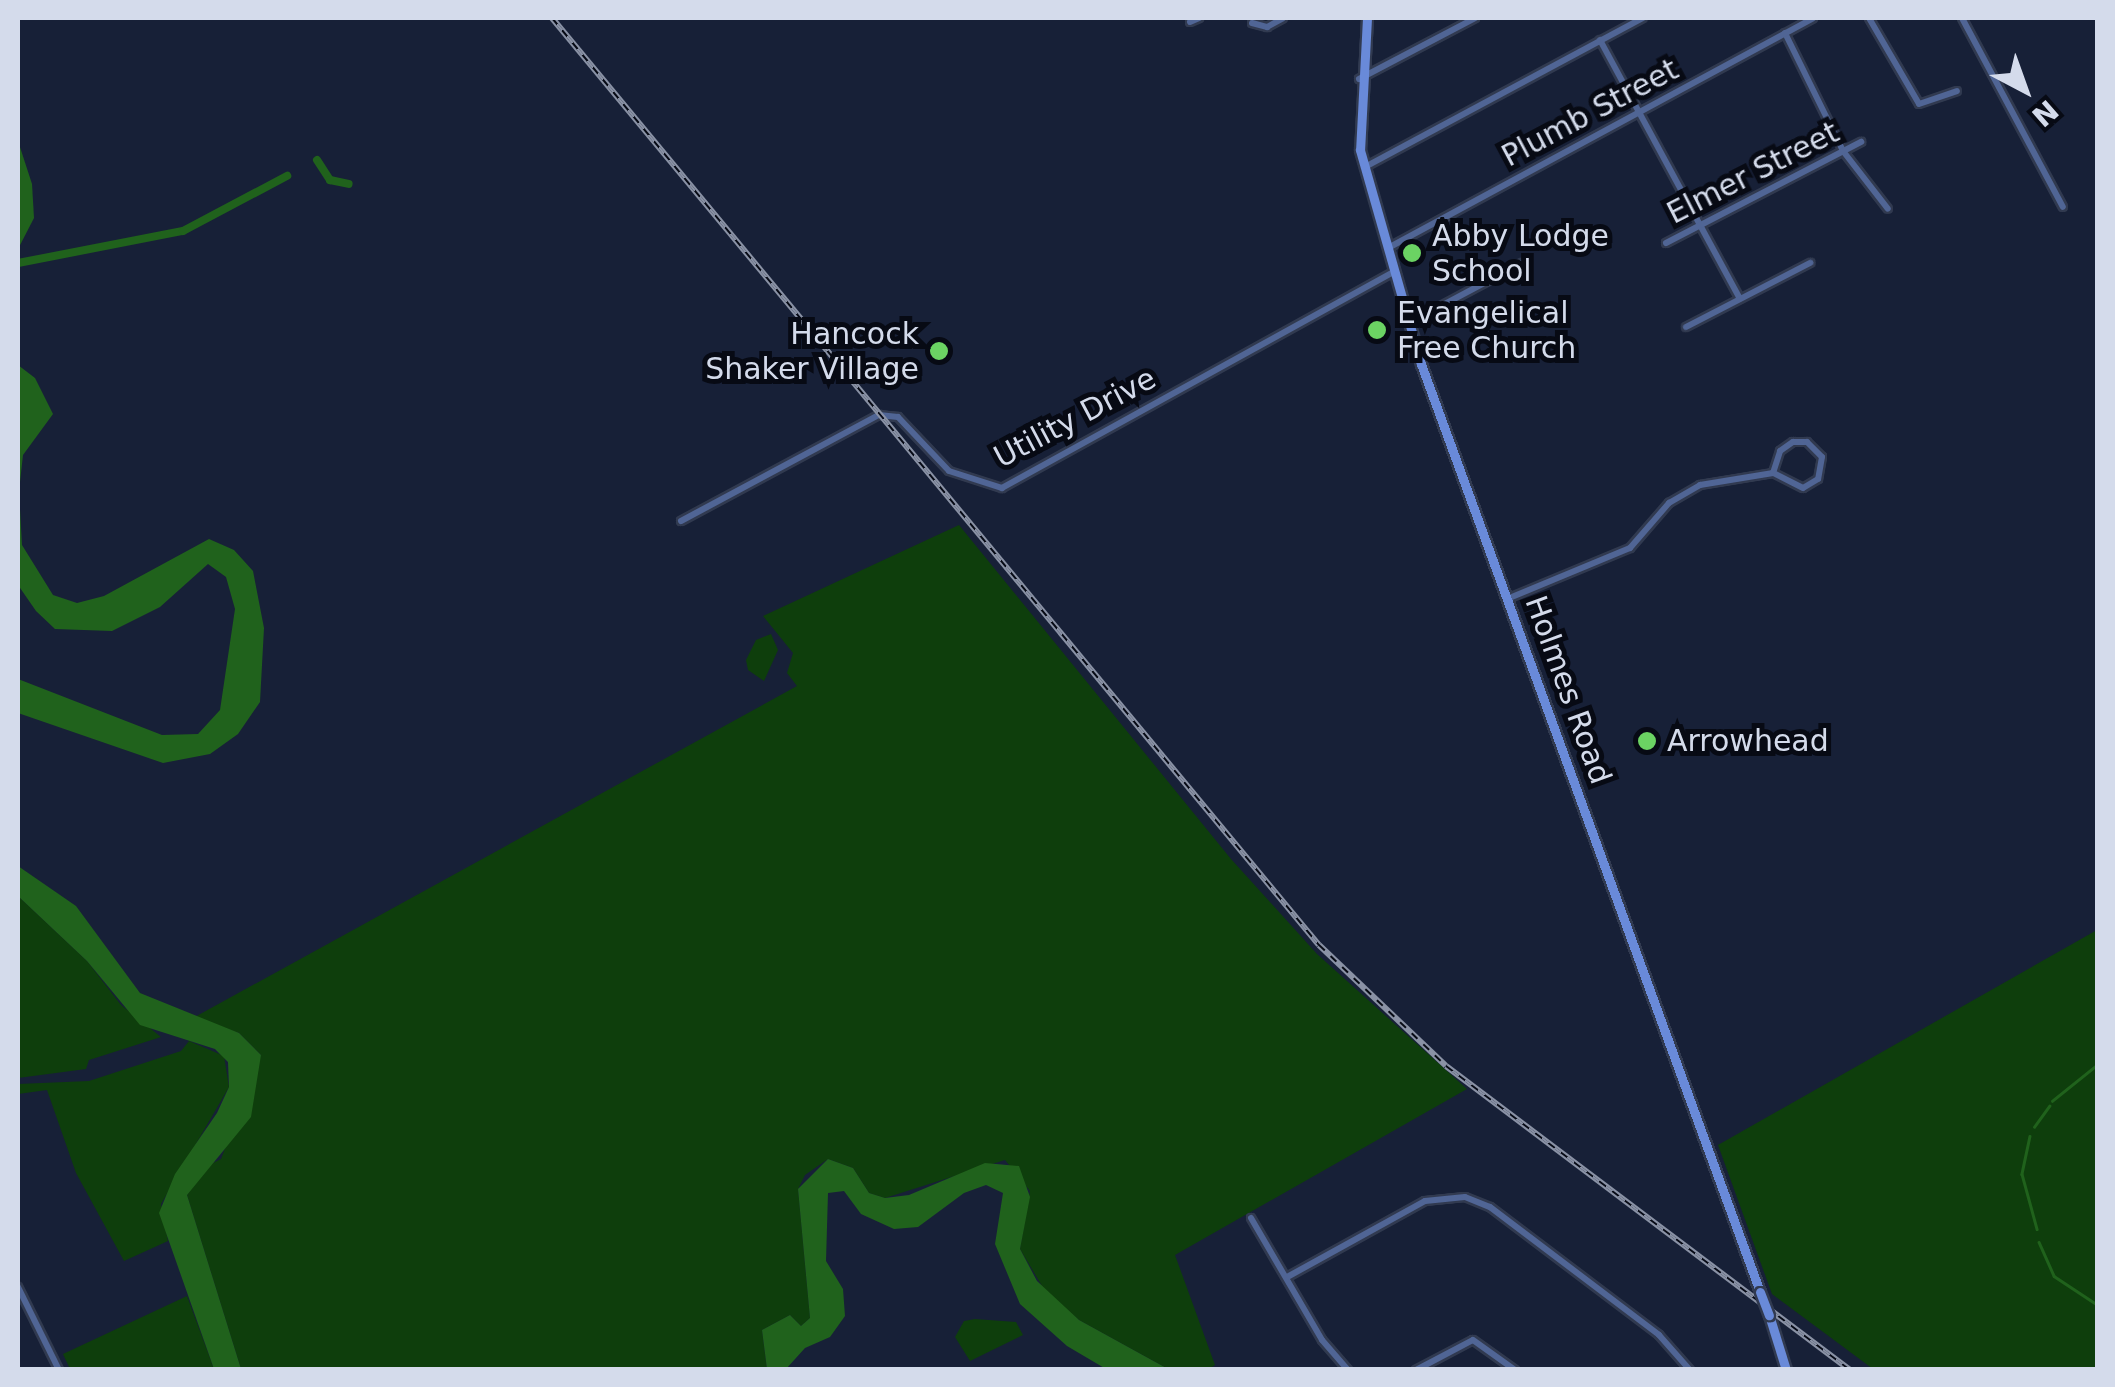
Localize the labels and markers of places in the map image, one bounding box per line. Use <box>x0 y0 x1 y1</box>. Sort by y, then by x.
place label: Abby Lodge School <box>1432 218 1609 288</box>
marker: Abby Lodge School <box>1401 242 1423 264</box>
place label: Evangelical Free Church <box>1397 295 1576 366</box>
place label: Hancock Shaker Village <box>705 316 919 386</box>
marker: Evangelical Free Church <box>1366 319 1388 341</box>
marker: Hancock Shaker Village <box>928 340 950 362</box>
place label: Arrowhead <box>1667 723 1829 759</box>
marker: Arrowhead <box>1636 730 1658 752</box>

